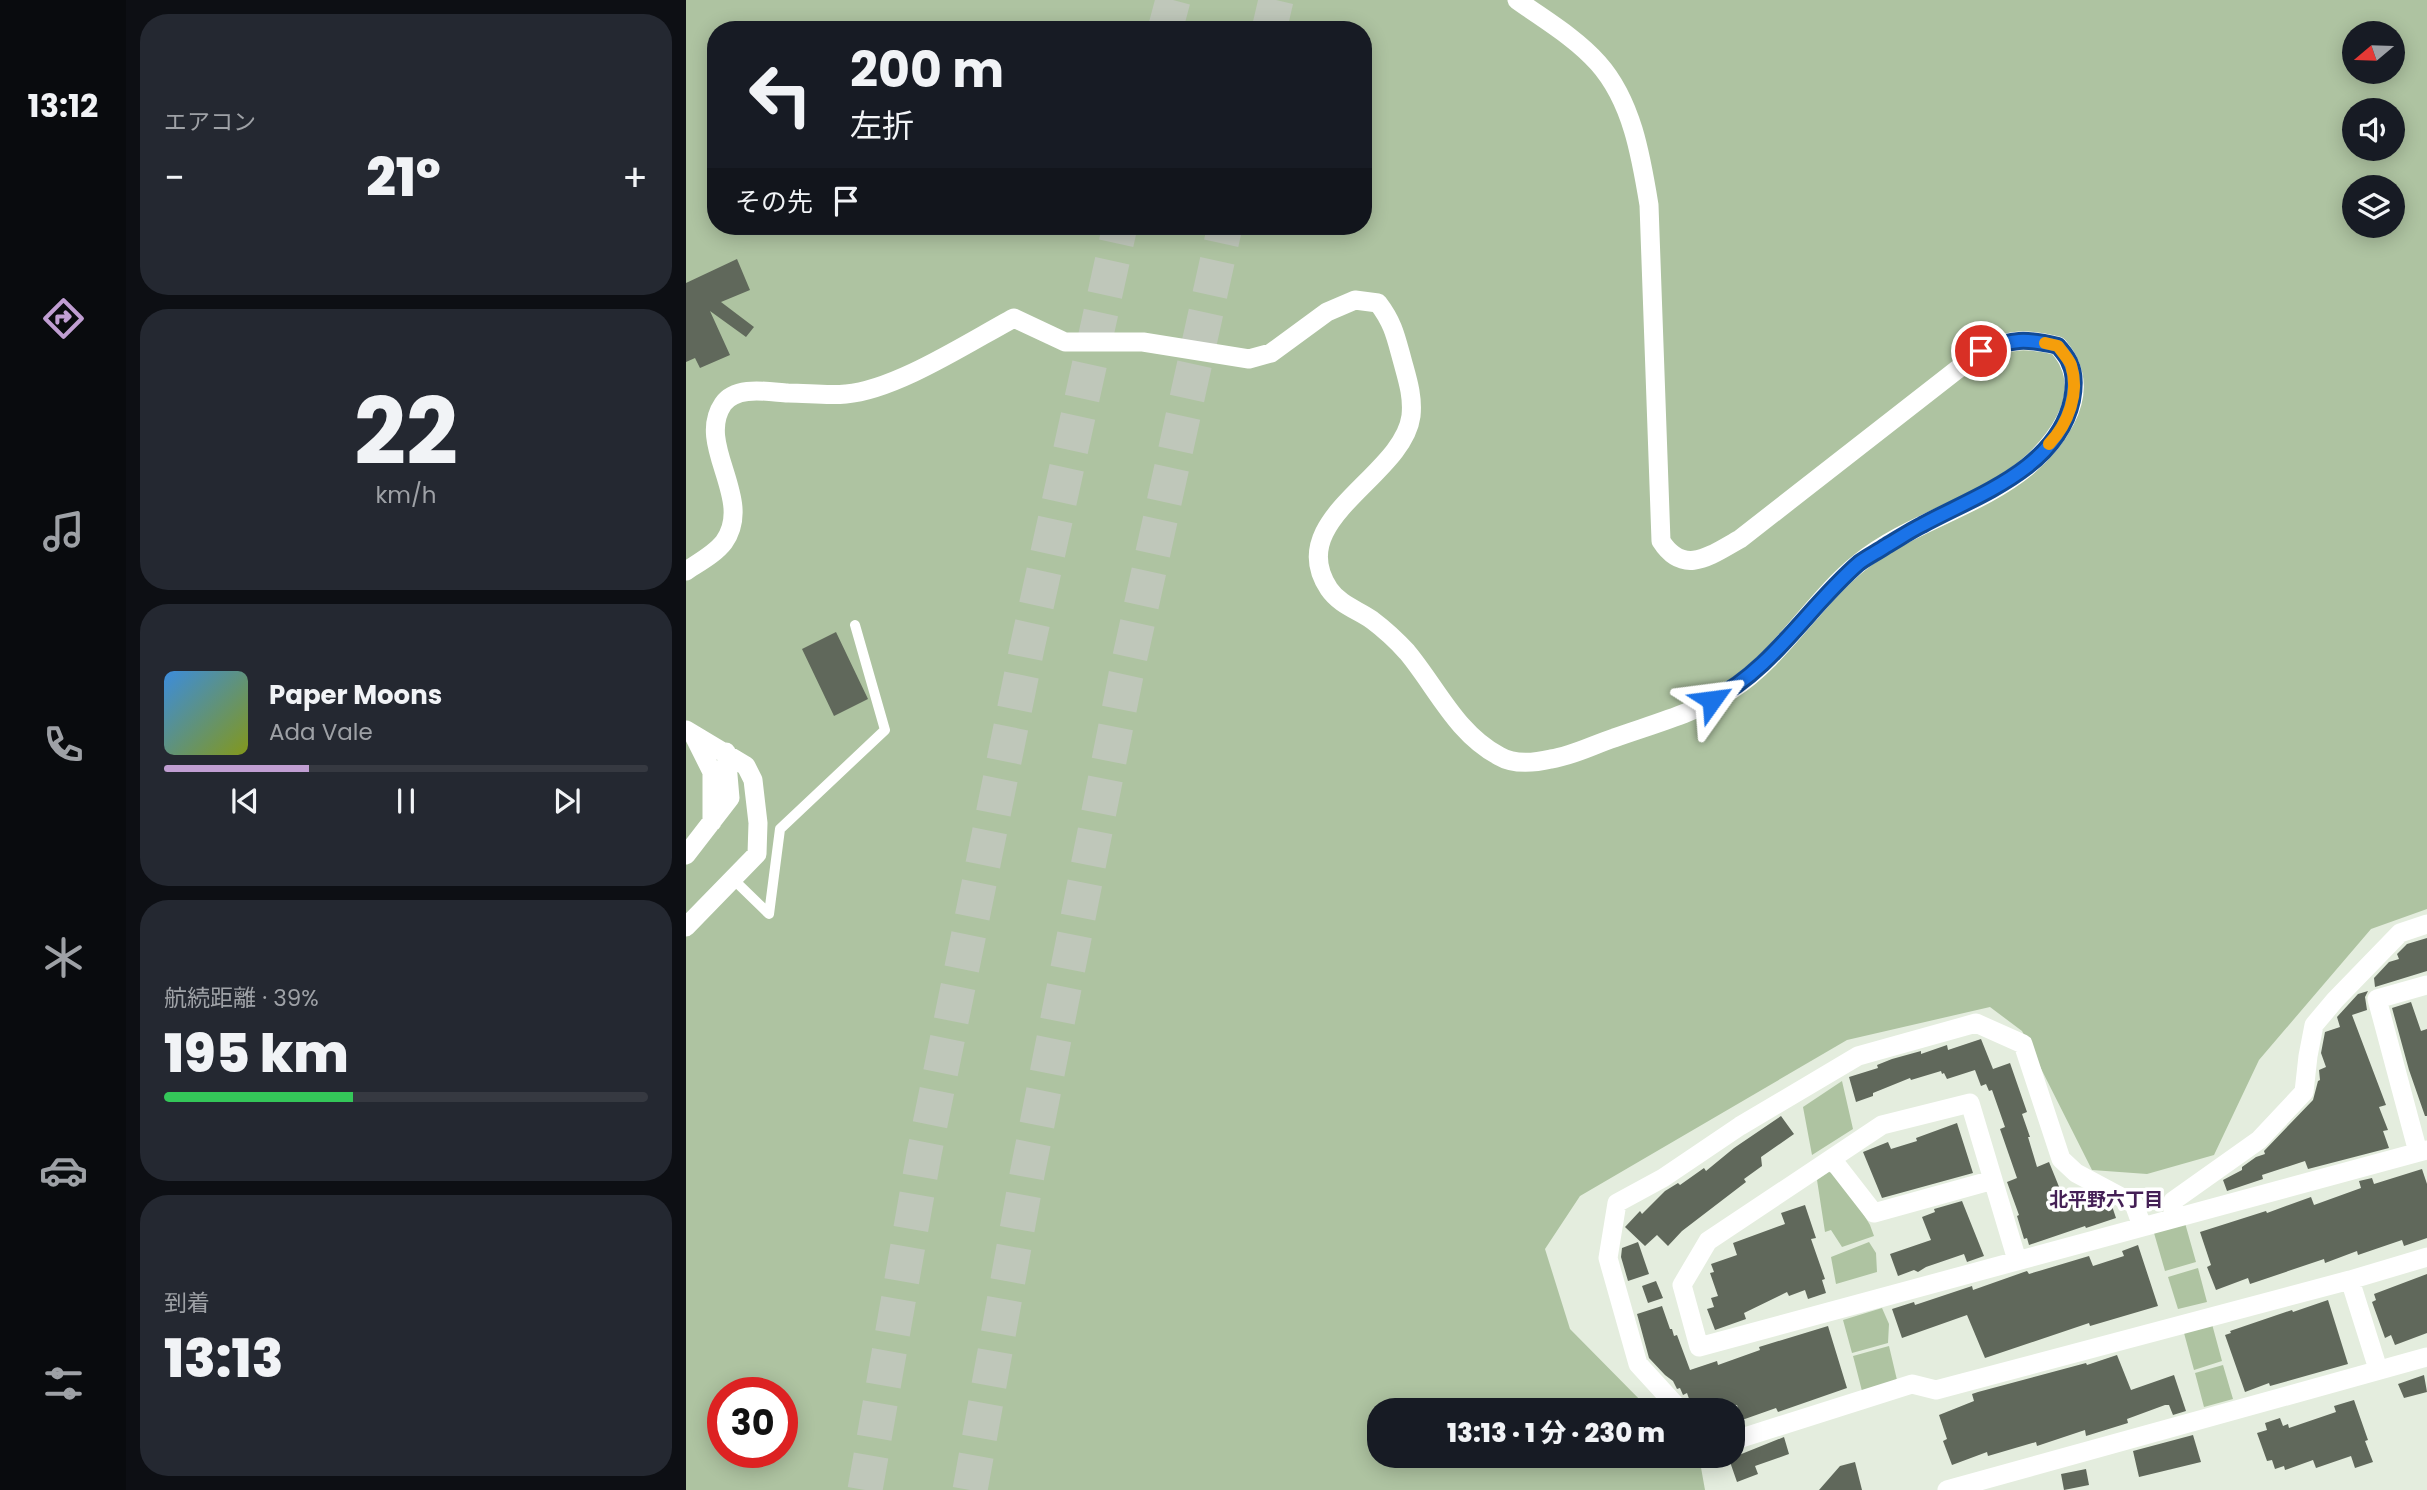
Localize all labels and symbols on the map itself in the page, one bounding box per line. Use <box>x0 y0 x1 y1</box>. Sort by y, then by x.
north arrow <box>2342 21 2404 84</box>
pin <box>1951 321 2011 381</box>
position arrow <box>1675 663 1749 737</box>
district label: 北平野六丁目 <box>2049 1186 2163 1213</box>
speed limit sign: 30 <box>707 1377 798 1468</box>

